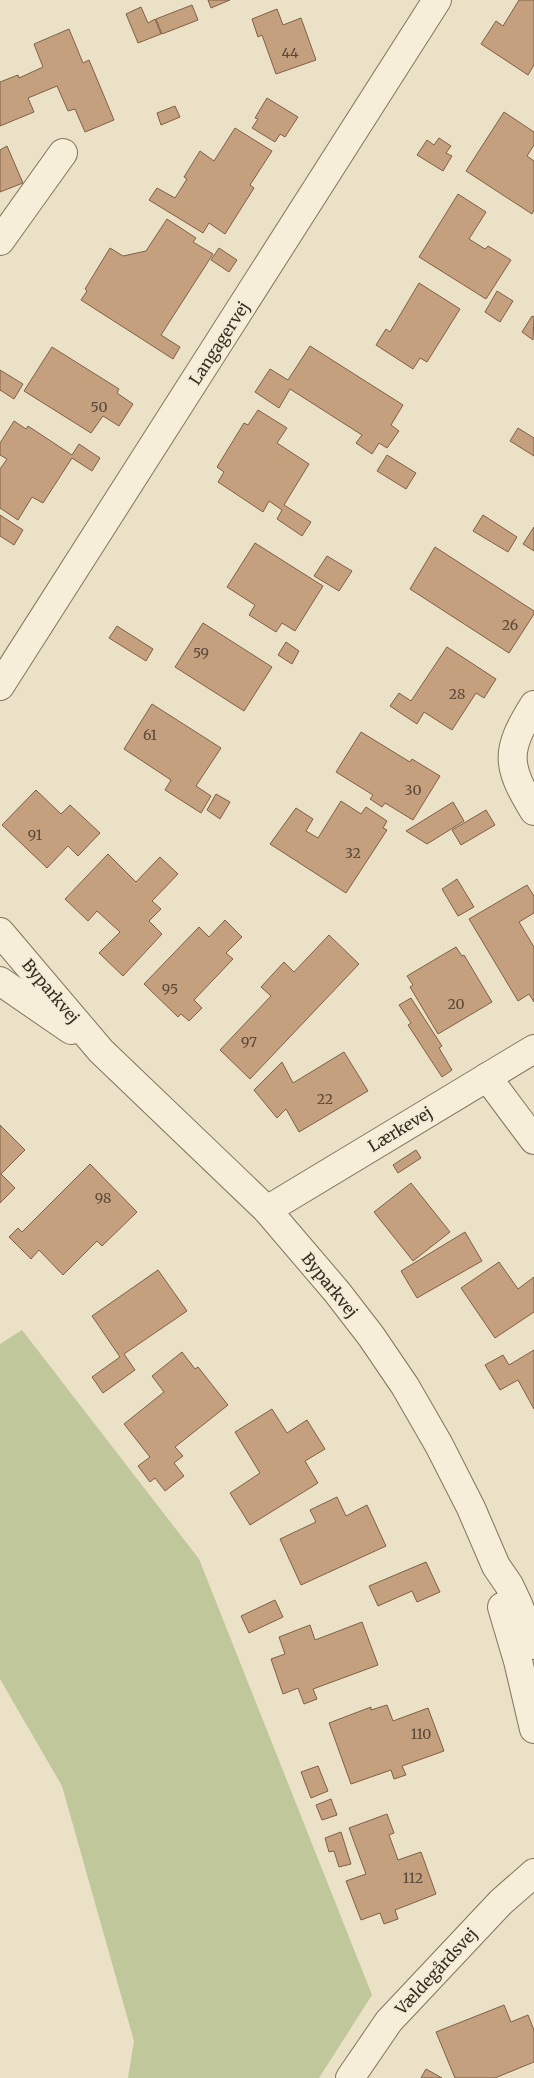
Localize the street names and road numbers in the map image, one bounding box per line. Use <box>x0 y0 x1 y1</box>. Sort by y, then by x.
street label: Langagervej <box>185 298 253 388</box>
street label: Byparkvej <box>18 955 84 1027</box>
street label: Lærkevej <box>364 1102 436 1156</box>
street label: Byparkvej <box>298 1248 362 1322</box>
street label: Vældegårdsvej <box>390 1924 481 2019</box>

